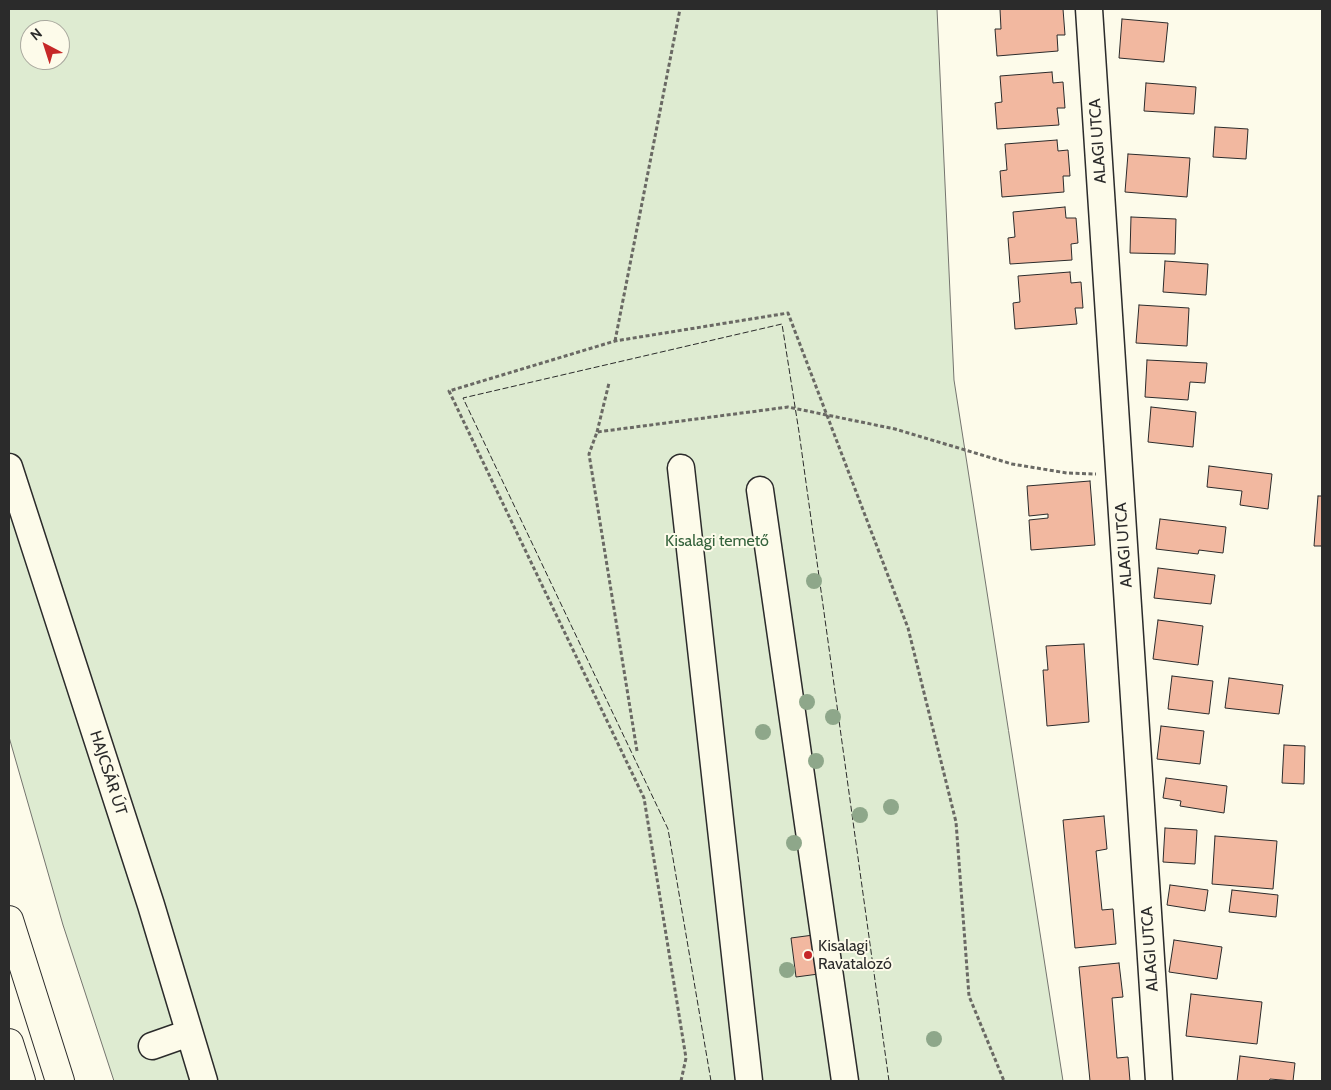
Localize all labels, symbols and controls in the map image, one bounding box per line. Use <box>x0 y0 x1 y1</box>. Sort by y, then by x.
north arrow <box>20 20 70 70</box>
text: N <box>26 24 46 44</box>
street label: ALAGI UTCA <box>1085 98 1111 184</box>
street label: ALAGI UTCA <box>1111 502 1137 588</box>
park label: Kisalagi temető <box>665 531 769 551</box>
street label: HAJCSÁR ÚT <box>85 728 131 818</box>
street label: ALAGI UTCA <box>1137 906 1163 992</box>
place label: Kisalagi Ravatalozó <box>818 936 892 974</box>
marker: Kisalagi Ravatalozó <box>802 949 814 961</box>

